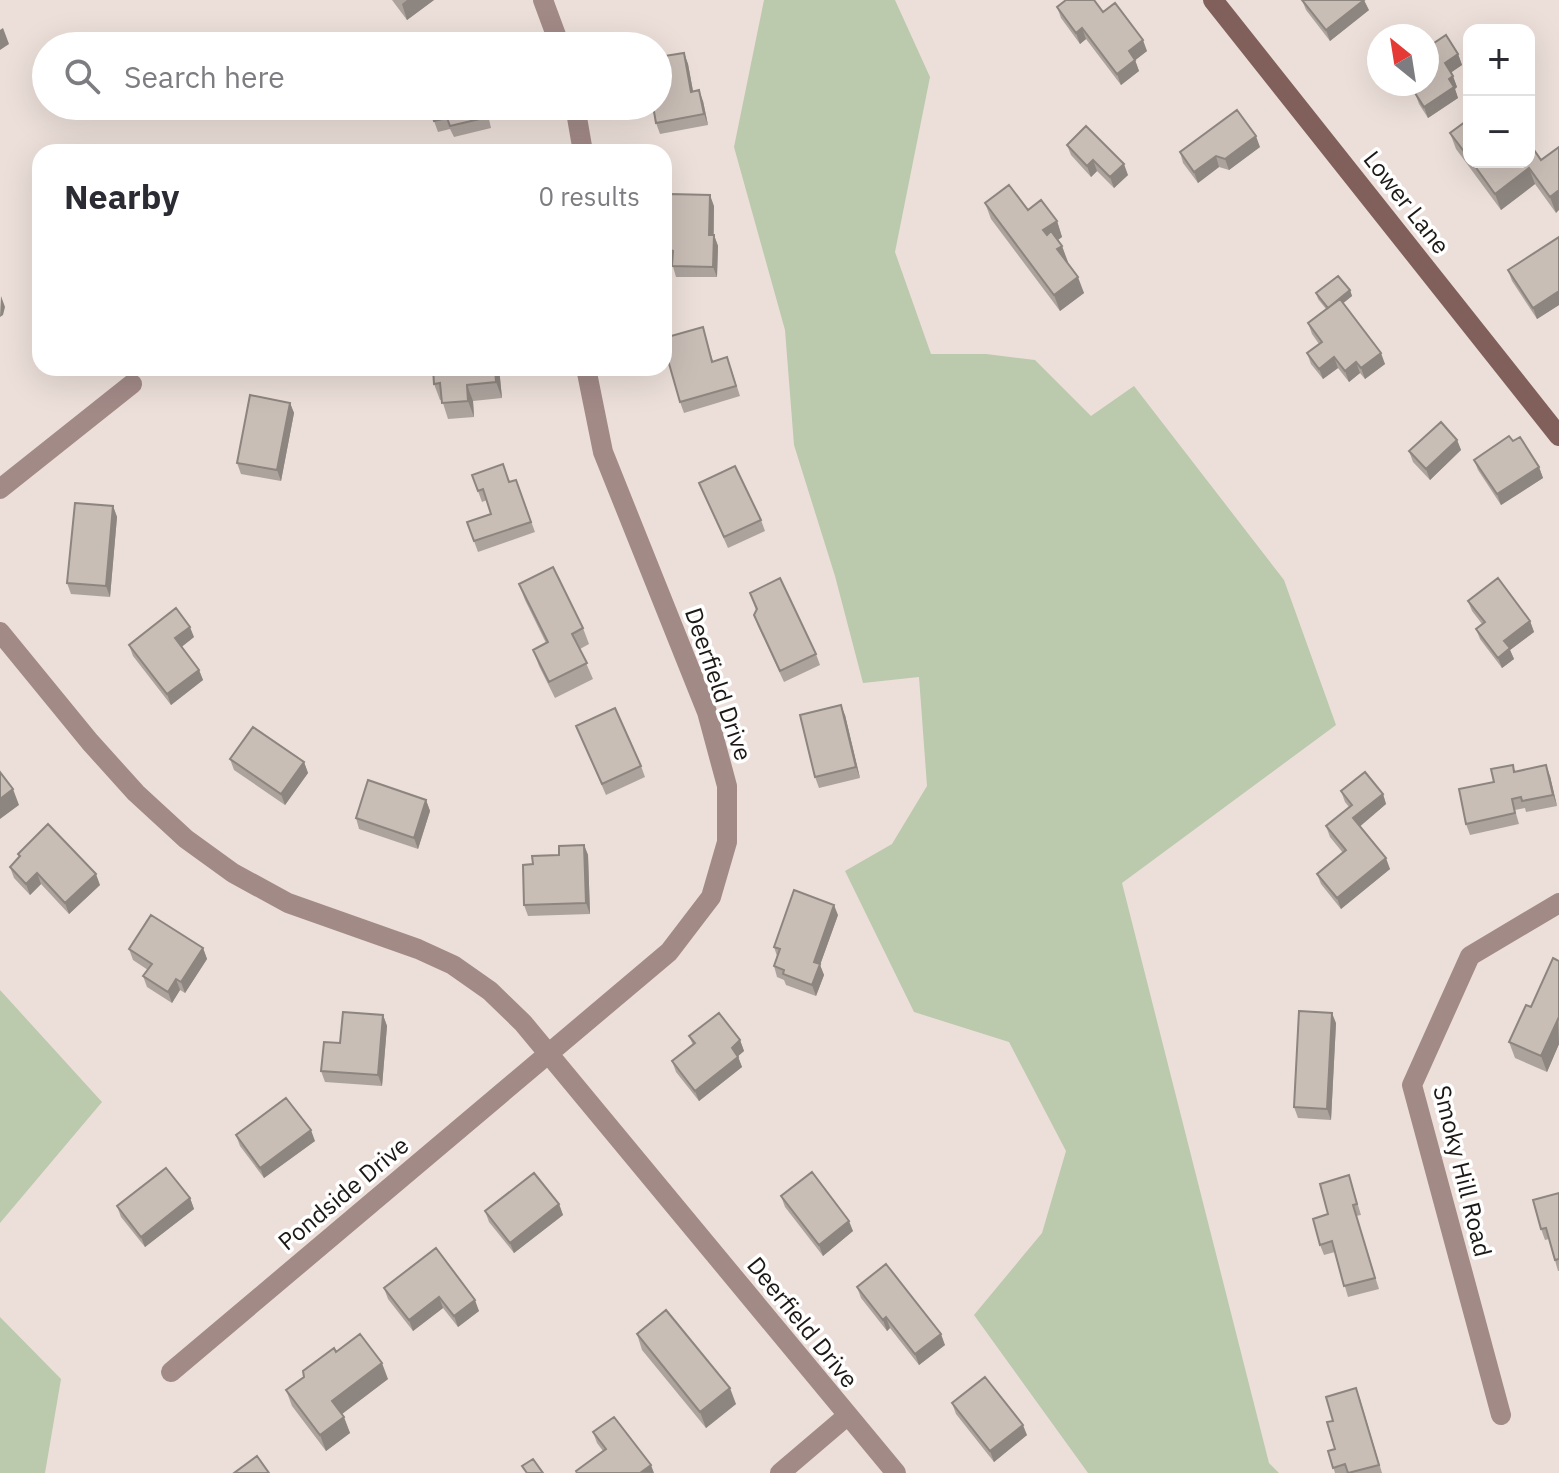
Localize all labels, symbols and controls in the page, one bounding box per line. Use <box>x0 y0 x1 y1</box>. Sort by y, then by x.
north arrow <box>1367 24 1439 96</box>
map controls <box>1463 24 1535 168</box>
button: + <box>1463 24 1535 96</box>
search box <box>32 32 672 120</box>
icon: search <box>60 54 104 98</box>
text: Search here <box>124 57 285 96</box>
button: − <box>1463 96 1535 168</box>
street label: Lower Lane <box>1357 144 1457 260</box>
text: Nearby <box>64 174 179 218</box>
text: 0 results <box>538 179 640 213</box>
street label: Deerfield Drive <box>678 603 760 765</box>
street label: Smoky Hill Road <box>1426 1082 1500 1260</box>
street label: Pondside Drive <box>271 1129 415 1257</box>
street label: Deerfield Drive <box>740 1250 866 1394</box>

